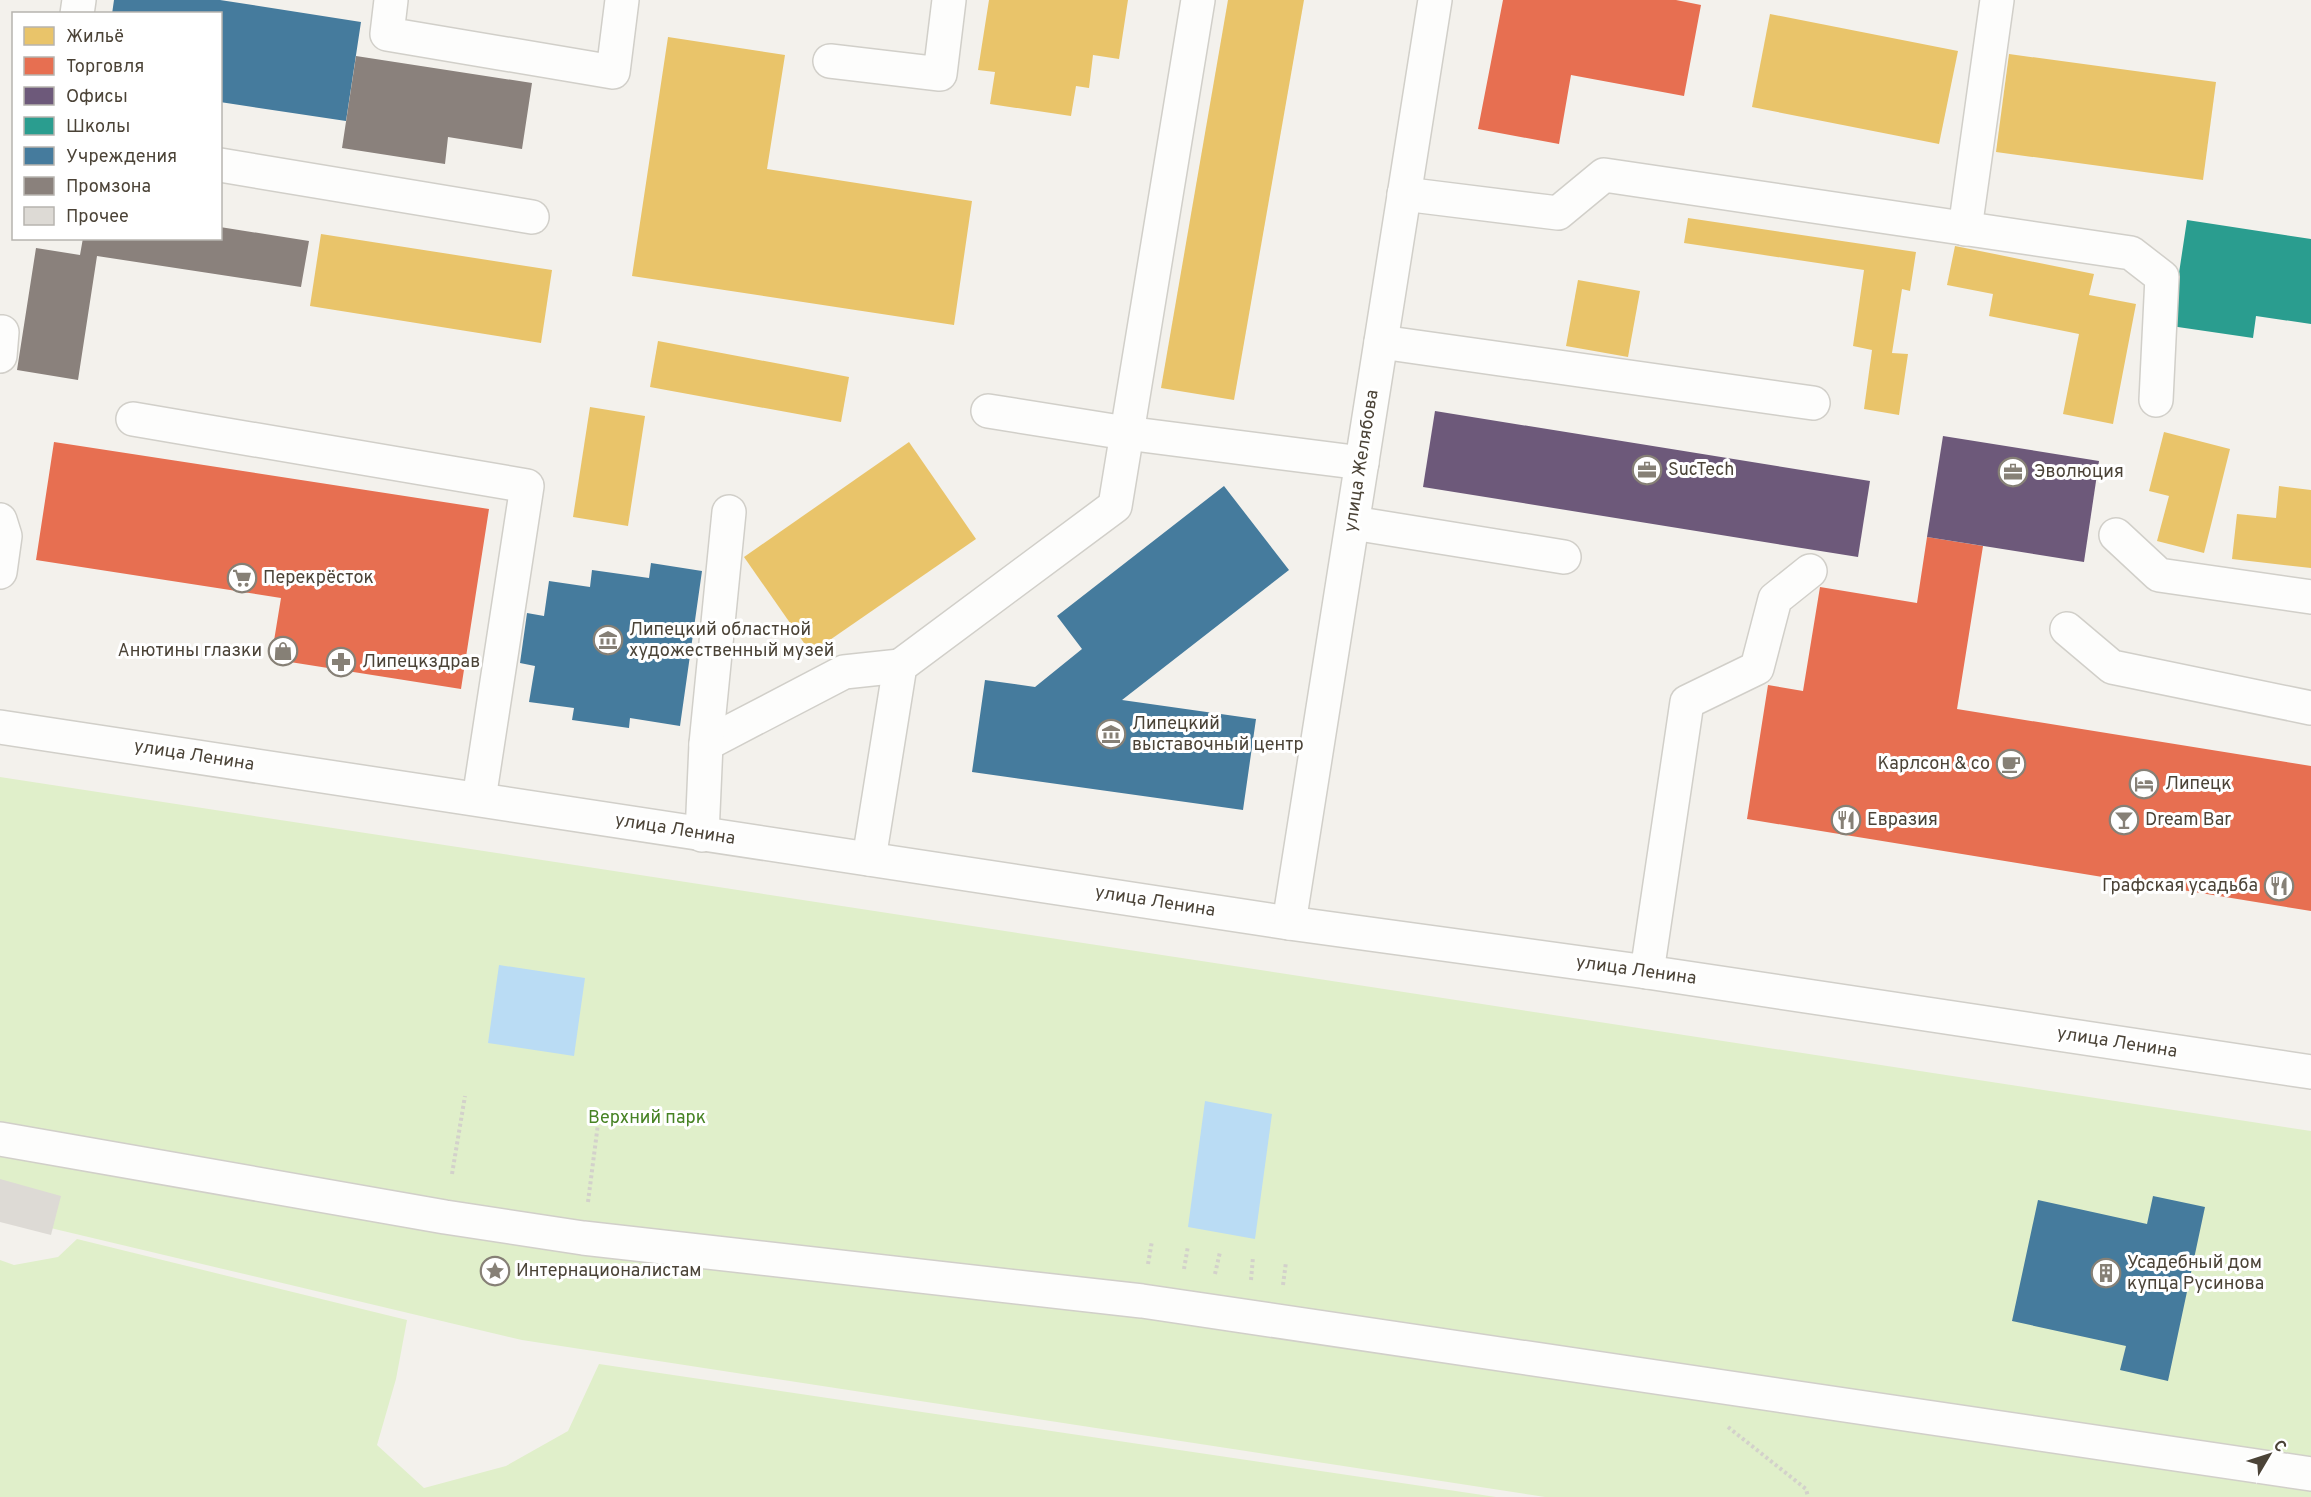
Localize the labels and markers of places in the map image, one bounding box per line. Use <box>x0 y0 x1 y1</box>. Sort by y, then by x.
office icon: SucTech <box>1631 454 1663 486</box>
office icon: Эволюция <box>1997 456 2029 488</box>
place label: SucTech <box>1668 459 1734 482</box>
place label: Эволюция <box>2034 461 2124 484</box>
supermarket icon: Перекрёсток <box>226 562 258 594</box>
place label: Перекрёсток <box>263 567 374 590</box>
place label: Липецкий областной художественный музей <box>629 619 834 663</box>
museum icon: Липецкий областной художественный музей <box>592 624 624 656</box>
shop icon: Анютины глазки <box>267 635 299 667</box>
place label: Анютины глазки <box>118 640 262 663</box>
pharmacy icon: Липецкздрав <box>325 646 357 678</box>
place label: Липецкздрав <box>362 651 480 674</box>
place label: Липецкий выставочный центр <box>1132 713 1304 757</box>
museum icon: Липецкий выставочный центр <box>1095 718 1127 750</box>
cafe icon: Карлсон & co <box>1995 748 2027 780</box>
place label: Карлсон & co <box>1878 753 1990 776</box>
hotel icon: Липецк <box>2128 768 2160 800</box>
place label: Липецк <box>2165 773 2232 796</box>
restaurant icon: Евразия <box>1830 804 1862 836</box>
bar icon: Dream Bar <box>2108 804 2140 836</box>
place label: Евразия <box>1867 809 1938 832</box>
place label: Dream Bar <box>2145 809 2231 832</box>
restaurant icon: Графская усадьба <box>2263 870 2295 902</box>
place label: Графская усадьба <box>2102 875 2258 898</box>
place label: Усадебный дом купца Русинова <box>2127 1252 2264 1296</box>
place icon: Интернационалистам <box>479 1255 511 1287</box>
building icon: Усадебный дом купца Русинова <box>2090 1257 2122 1289</box>
place label: Интернационалистам <box>516 1260 702 1283</box>

